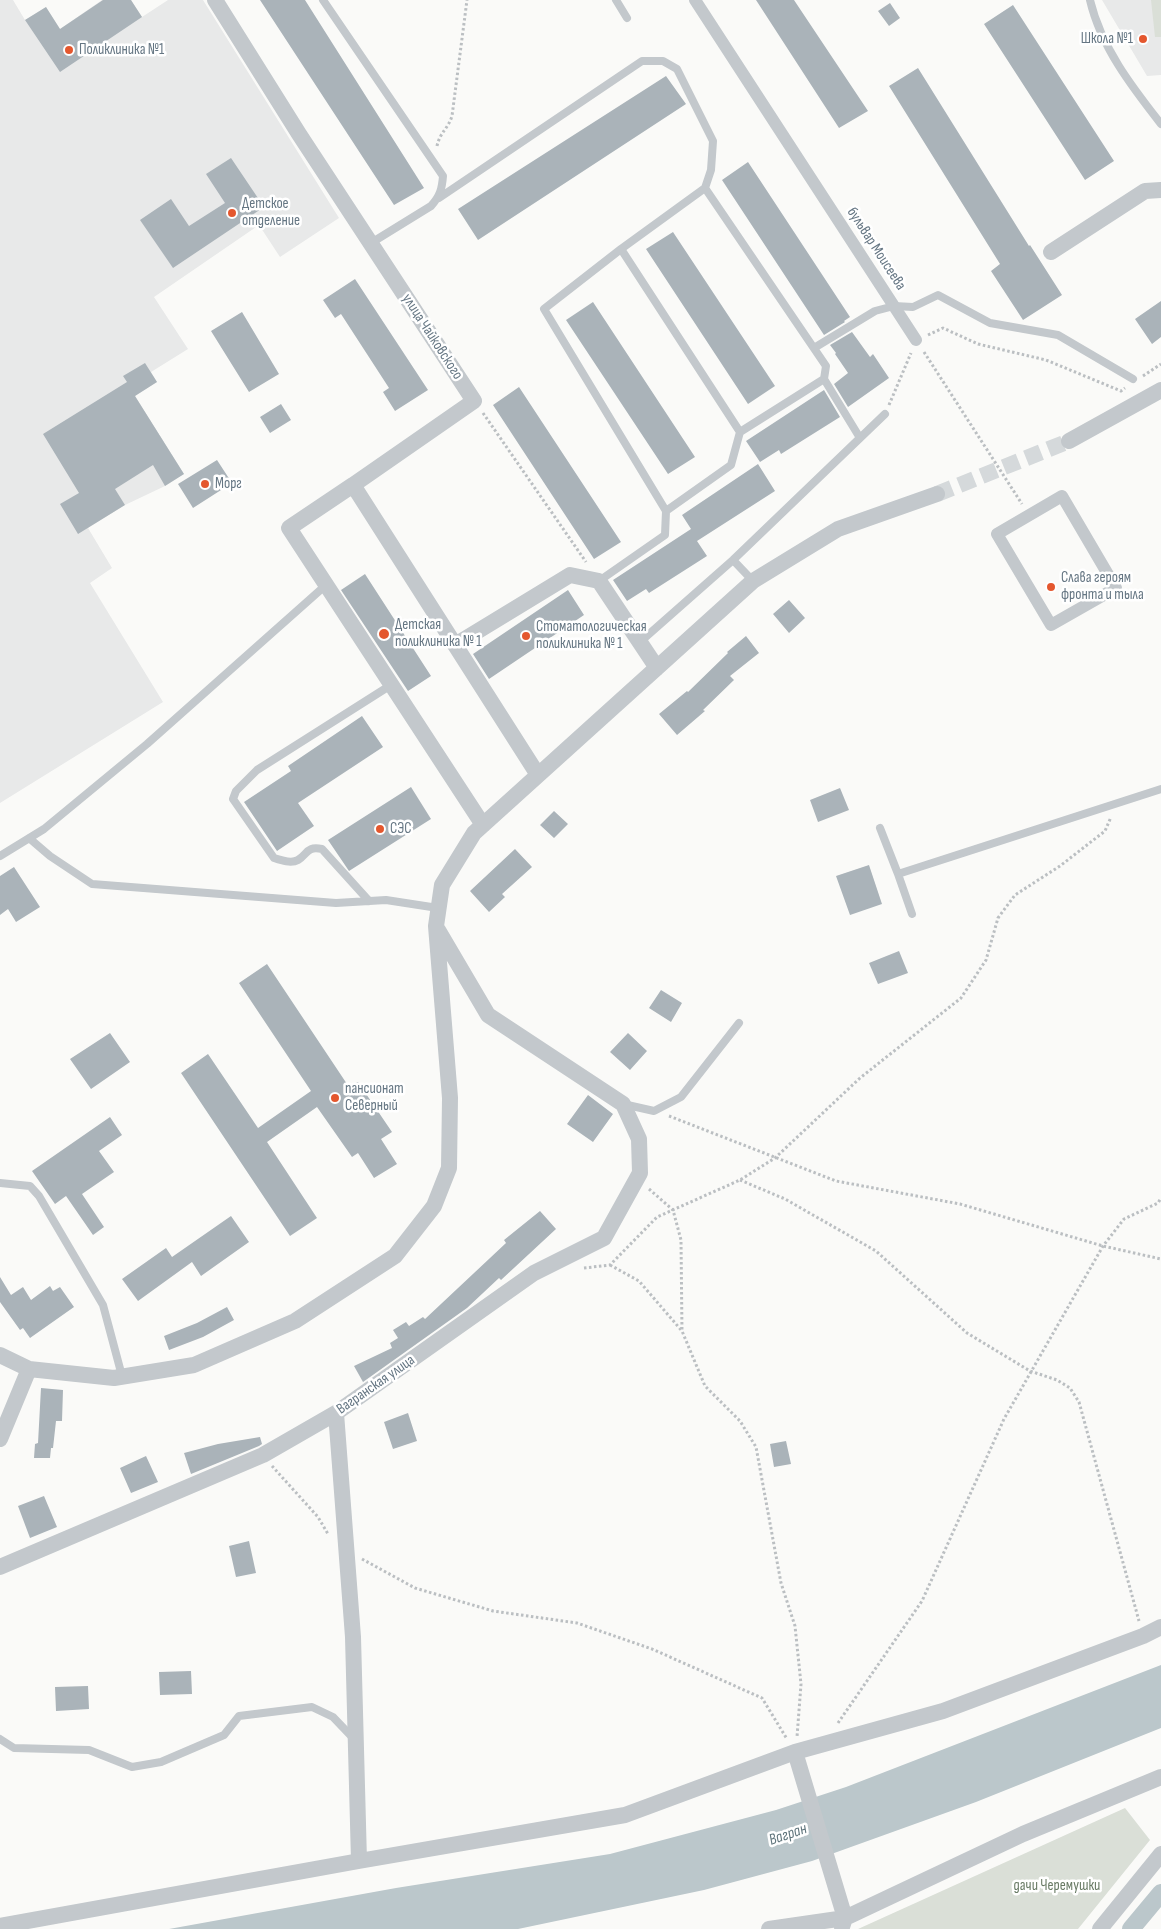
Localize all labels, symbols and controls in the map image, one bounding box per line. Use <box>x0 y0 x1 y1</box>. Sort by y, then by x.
place label: Школа №1 <box>1081 30 1133 48</box>
marker: Школа №1 <box>1137 33 1149 45</box>
place label: Поликлиника №1 <box>79 41 164 59</box>
marker: Поликлиника №1 <box>63 44 75 56</box>
place label: Детское отделение <box>242 195 300 230</box>
street label: бульвар Моисеева <box>843 204 909 294</box>
marker: Детское отделение <box>226 207 238 219</box>
street label: улица Чайковского <box>398 291 466 383</box>
place label: Морг <box>215 475 242 493</box>
marker: Морг <box>199 478 211 490</box>
place label: Слава героям фронта и тыла <box>1061 569 1144 604</box>
marker: Слава героям фронта и тыла <box>1045 581 1057 593</box>
place label: Детская поликлиника № 1 <box>395 616 482 651</box>
place label: Стоматологическая поликлиника № 1 <box>536 618 647 653</box>
marker: Детская поликлиника № 1 <box>377 627 391 641</box>
marker: Стоматологическая поликлиника № 1 <box>520 630 532 642</box>
place label: СЭС <box>390 820 412 838</box>
marker: СЭС <box>374 823 386 835</box>
place label: пансионат Северный <box>345 1080 404 1115</box>
marker: пансионат Северный <box>329 1092 341 1104</box>
street label: Вагранская улица <box>333 1351 419 1419</box>
water label: Вагран <box>767 1820 809 1850</box>
park label: дачи Черемушки <box>1014 1877 1100 1895</box>

